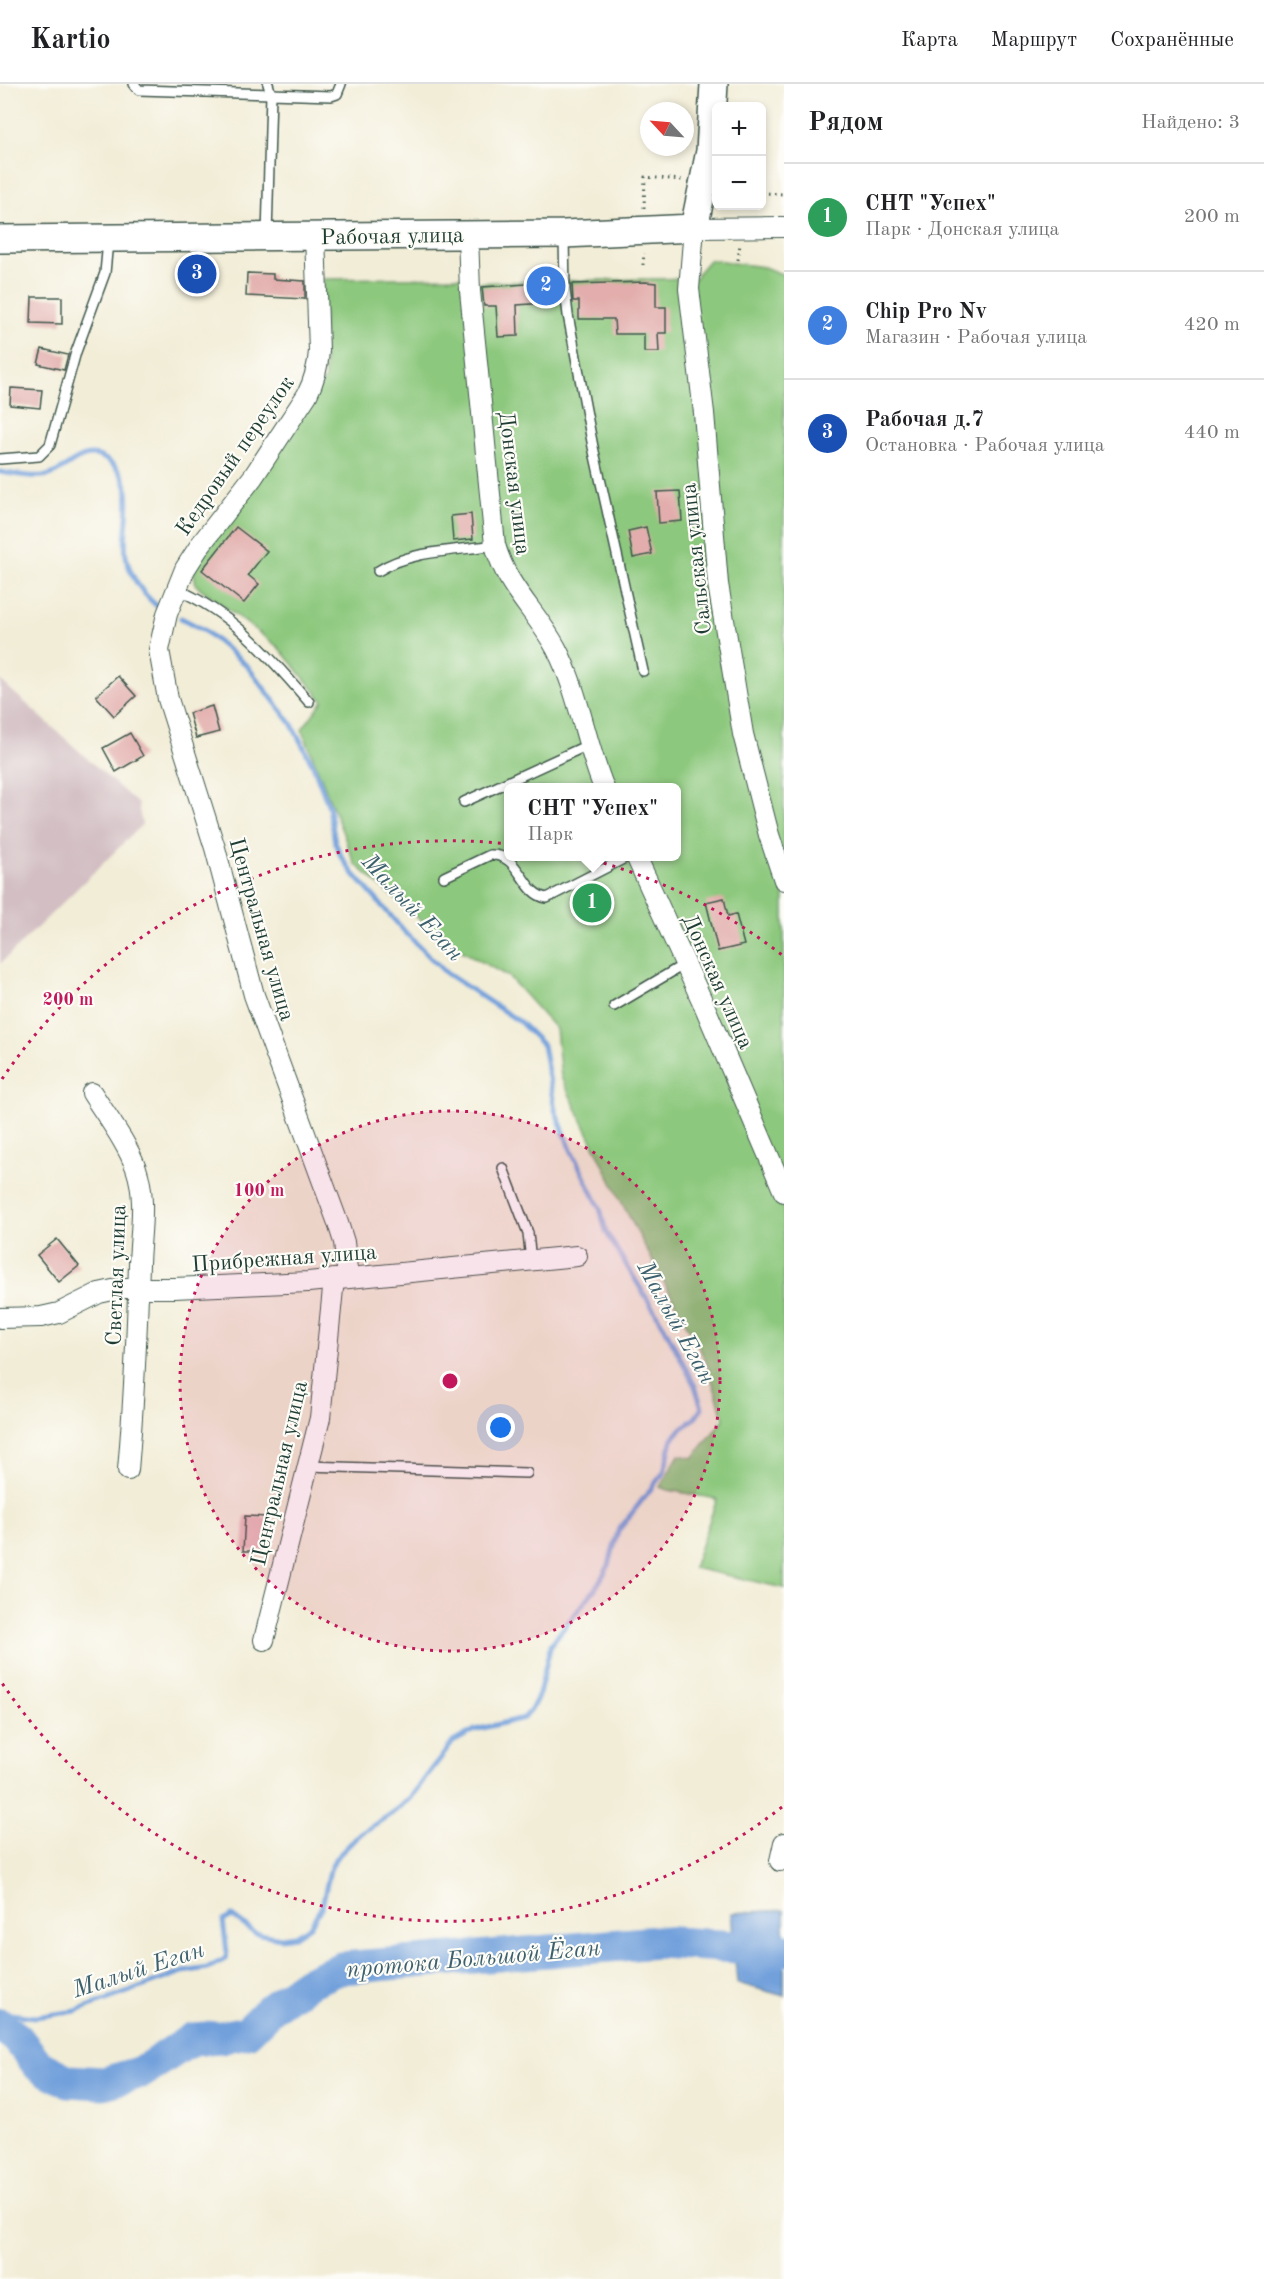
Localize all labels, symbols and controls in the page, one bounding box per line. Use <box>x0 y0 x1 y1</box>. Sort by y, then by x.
text: Kartio <box>30 27 111 55</box>
text: Карта <box>901 30 958 51</box>
text: Маршрут <box>991 30 1077 51</box>
text: Сохранённые <box>1110 30 1234 51</box>
north arrow <box>640 102 694 156</box>
map controls <box>712 102 766 210</box>
button: + <box>712 102 766 156</box>
text: Рядом <box>808 110 883 136</box>
text: Найдено: 3 <box>1141 113 1240 133</box>
button: − <box>712 156 766 210</box>
text: СНТ "Успех" <box>865 193 996 215</box>
text: 1 <box>822 207 833 227</box>
text: 200 m <box>1184 207 1240 227</box>
text: Парк · Донская улица <box>865 220 1059 240</box>
street label: Рабочая улица <box>320 225 464 249</box>
pin: 3 <box>178 252 216 297</box>
pin: 2 <box>526 264 566 308</box>
text: Chip Pro Nv <box>865 301 987 323</box>
text: 2 <box>822 315 833 335</box>
text: 420 m <box>1184 315 1240 335</box>
text: Магазин · Рабочая улица <box>865 328 1087 348</box>
street label: Кедровый переулок <box>172 372 299 540</box>
text: Рабочая д.7 <box>865 409 984 431</box>
street label: Донская улица <box>494 410 534 556</box>
text: 3 <box>822 423 833 443</box>
text: 440 m <box>1184 423 1240 443</box>
text: Остановка · Рабочая улица <box>865 436 1105 456</box>
street label: Сальская улица <box>678 482 716 636</box>
popup <box>504 783 681 861</box>
text: СНТ "Успех" <box>527 798 658 820</box>
text: Парк <box>527 825 573 845</box>
street label: Центральная улица <box>224 835 298 1024</box>
water label: Малый Еган <box>355 849 467 967</box>
pin: 1 <box>572 880 612 926</box>
street label: Донская улица <box>678 911 757 1052</box>
text: 200 m <box>43 991 93 1009</box>
text: 100 m <box>234 1182 284 1200</box>
street label: Светлая улица <box>104 1204 130 1346</box>
street label: Прибрежная улица <box>191 1242 378 1276</box>
water label: Малый Еган <box>631 1256 719 1389</box>
centre of rings <box>440 1371 460 1391</box>
street label: Центральная улица <box>248 1379 312 1568</box>
your location <box>486 1413 515 1442</box>
water label: протока Большой Ёган <box>345 1933 602 1983</box>
water label: Малый Еган <box>69 1938 208 2004</box>

